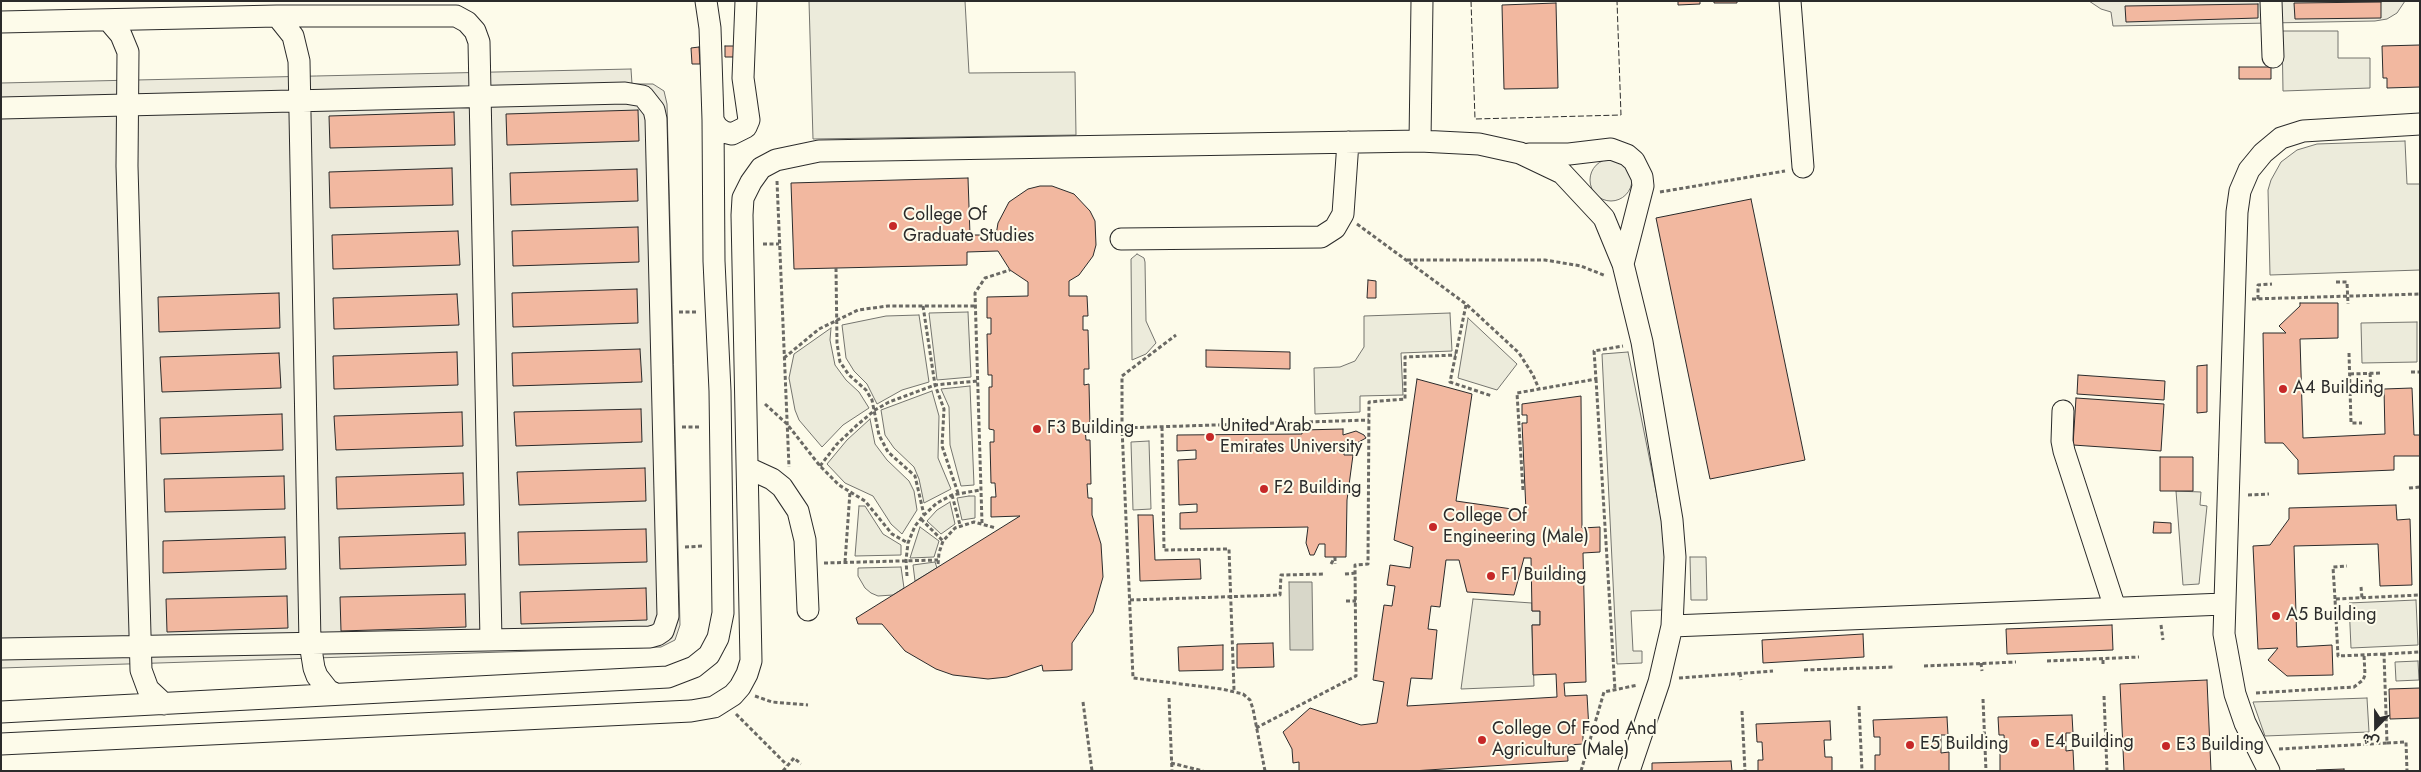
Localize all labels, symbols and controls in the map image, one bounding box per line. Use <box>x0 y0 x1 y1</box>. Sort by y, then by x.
place label: College Of Graduate Studies <box>903 205 1034 248</box>
marker: College Of Graduate Studies <box>887 220 899 232</box>
place label: A4 Building <box>2293 378 2384 400</box>
marker: A4 Building <box>2277 383 2289 395</box>
place label: United Arab Emirates University <box>1220 416 1362 458</box>
place label: F3 Building <box>1047 418 1134 440</box>
marker: F3 Building <box>1031 423 1043 435</box>
marker: United Arab Emirates University <box>1204 431 1216 443</box>
place label: F2 Building <box>1274 478 1362 500</box>
marker: F2 Building <box>1258 483 1270 495</box>
place label: College Of Engineering (Male) <box>1443 506 1589 548</box>
marker: College Of Engineering (Male) <box>1427 521 1439 533</box>
place label: F1 Building <box>1501 565 1586 587</box>
marker: F1 Building <box>1485 570 1497 582</box>
place label: A5 Building <box>2286 605 2376 627</box>
marker: A5 Building <box>2270 610 2282 622</box>
north arrow <box>2351 702 2401 752</box>
place label: College Of Food And Agriculture (Male) <box>1492 719 1657 762</box>
text: ش <box>2359 728 2382 753</box>
place label: E4 Building <box>2045 732 2134 754</box>
marker: College Of Food And Agriculture (Male) <box>1476 734 1488 746</box>
place label: E5 Building <box>1920 734 2008 756</box>
place label: E3 Building <box>2176 735 2264 757</box>
marker: E4 Building <box>2029 737 2041 749</box>
marker: E5 Building <box>1904 739 1916 751</box>
marker: E3 Building <box>2160 740 2172 752</box>

